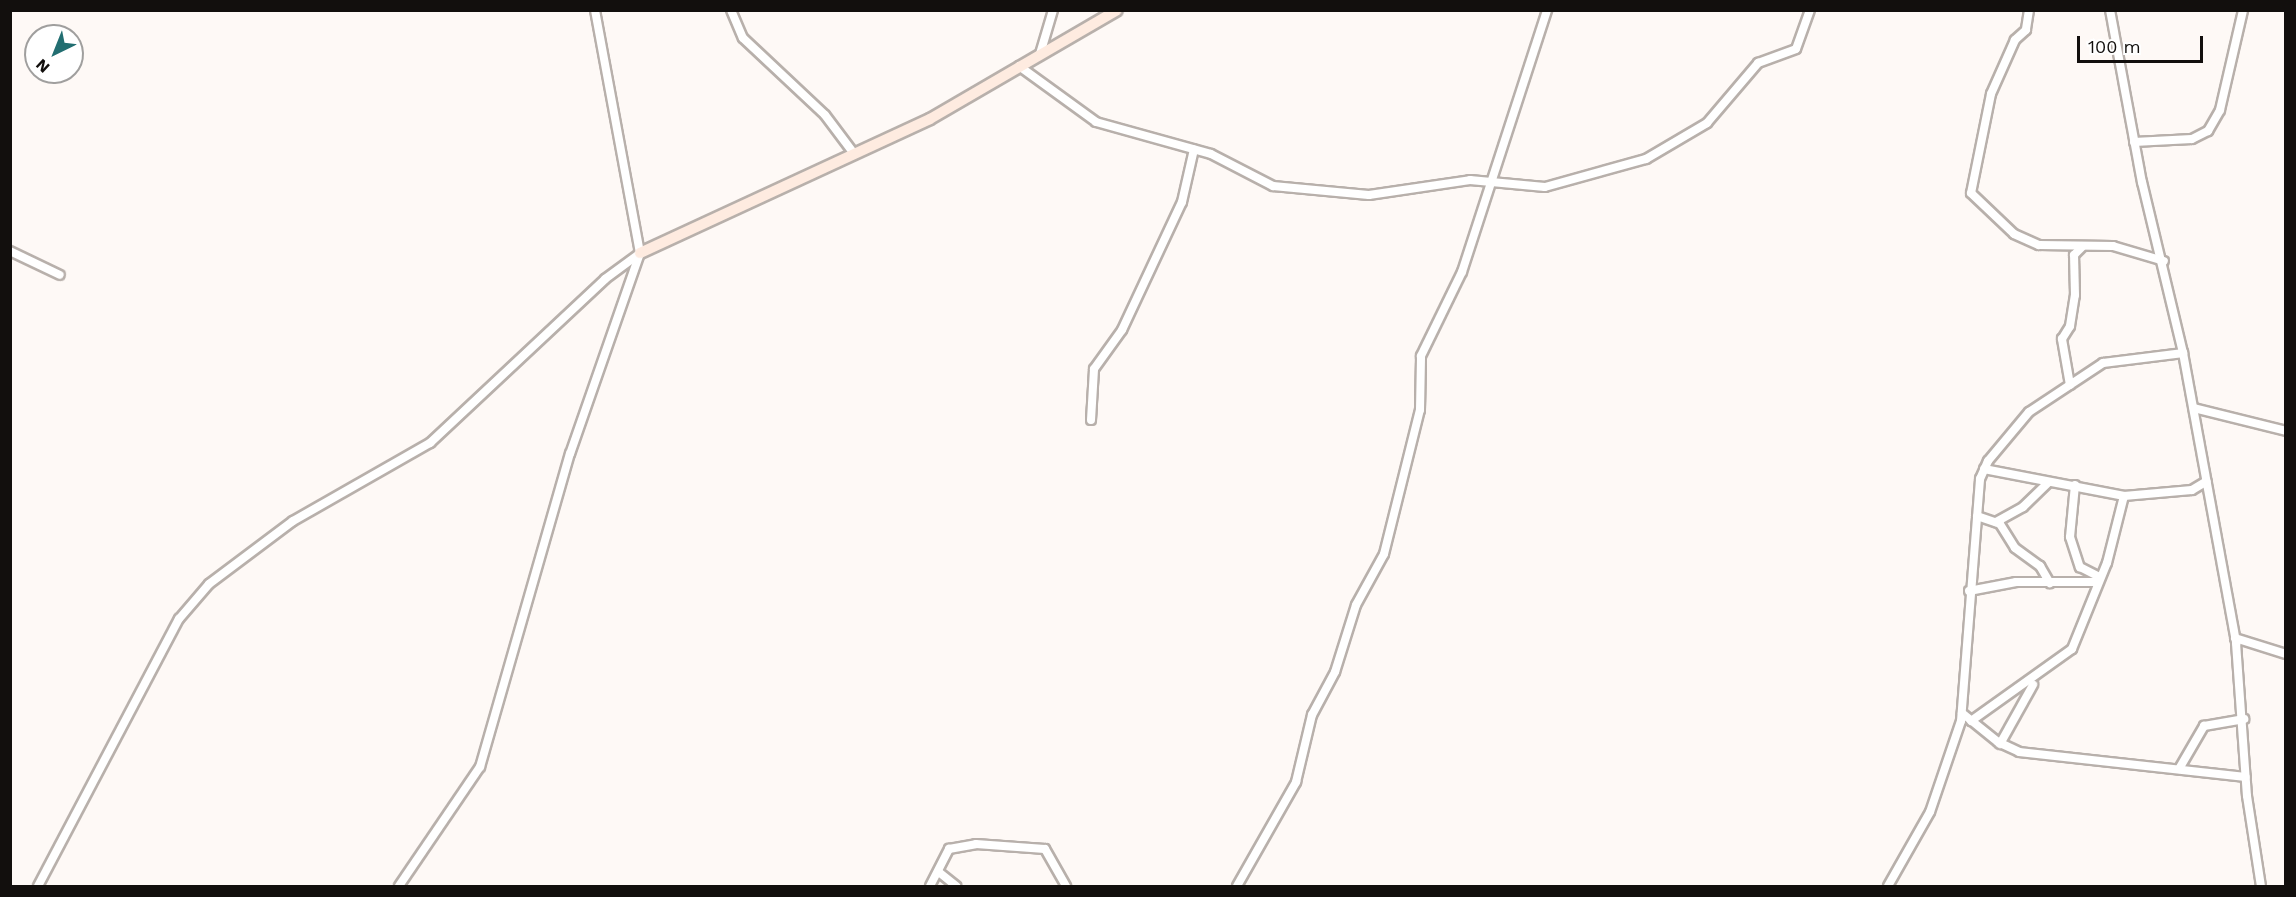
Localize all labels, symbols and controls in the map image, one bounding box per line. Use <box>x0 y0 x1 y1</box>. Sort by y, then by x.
north arrow <box>24 24 84 84</box>
scale bar <box>2080 24 2206 62</box>
text: 100 m <box>2088 36 2141 57</box>
text: N <box>32 55 54 77</box>

